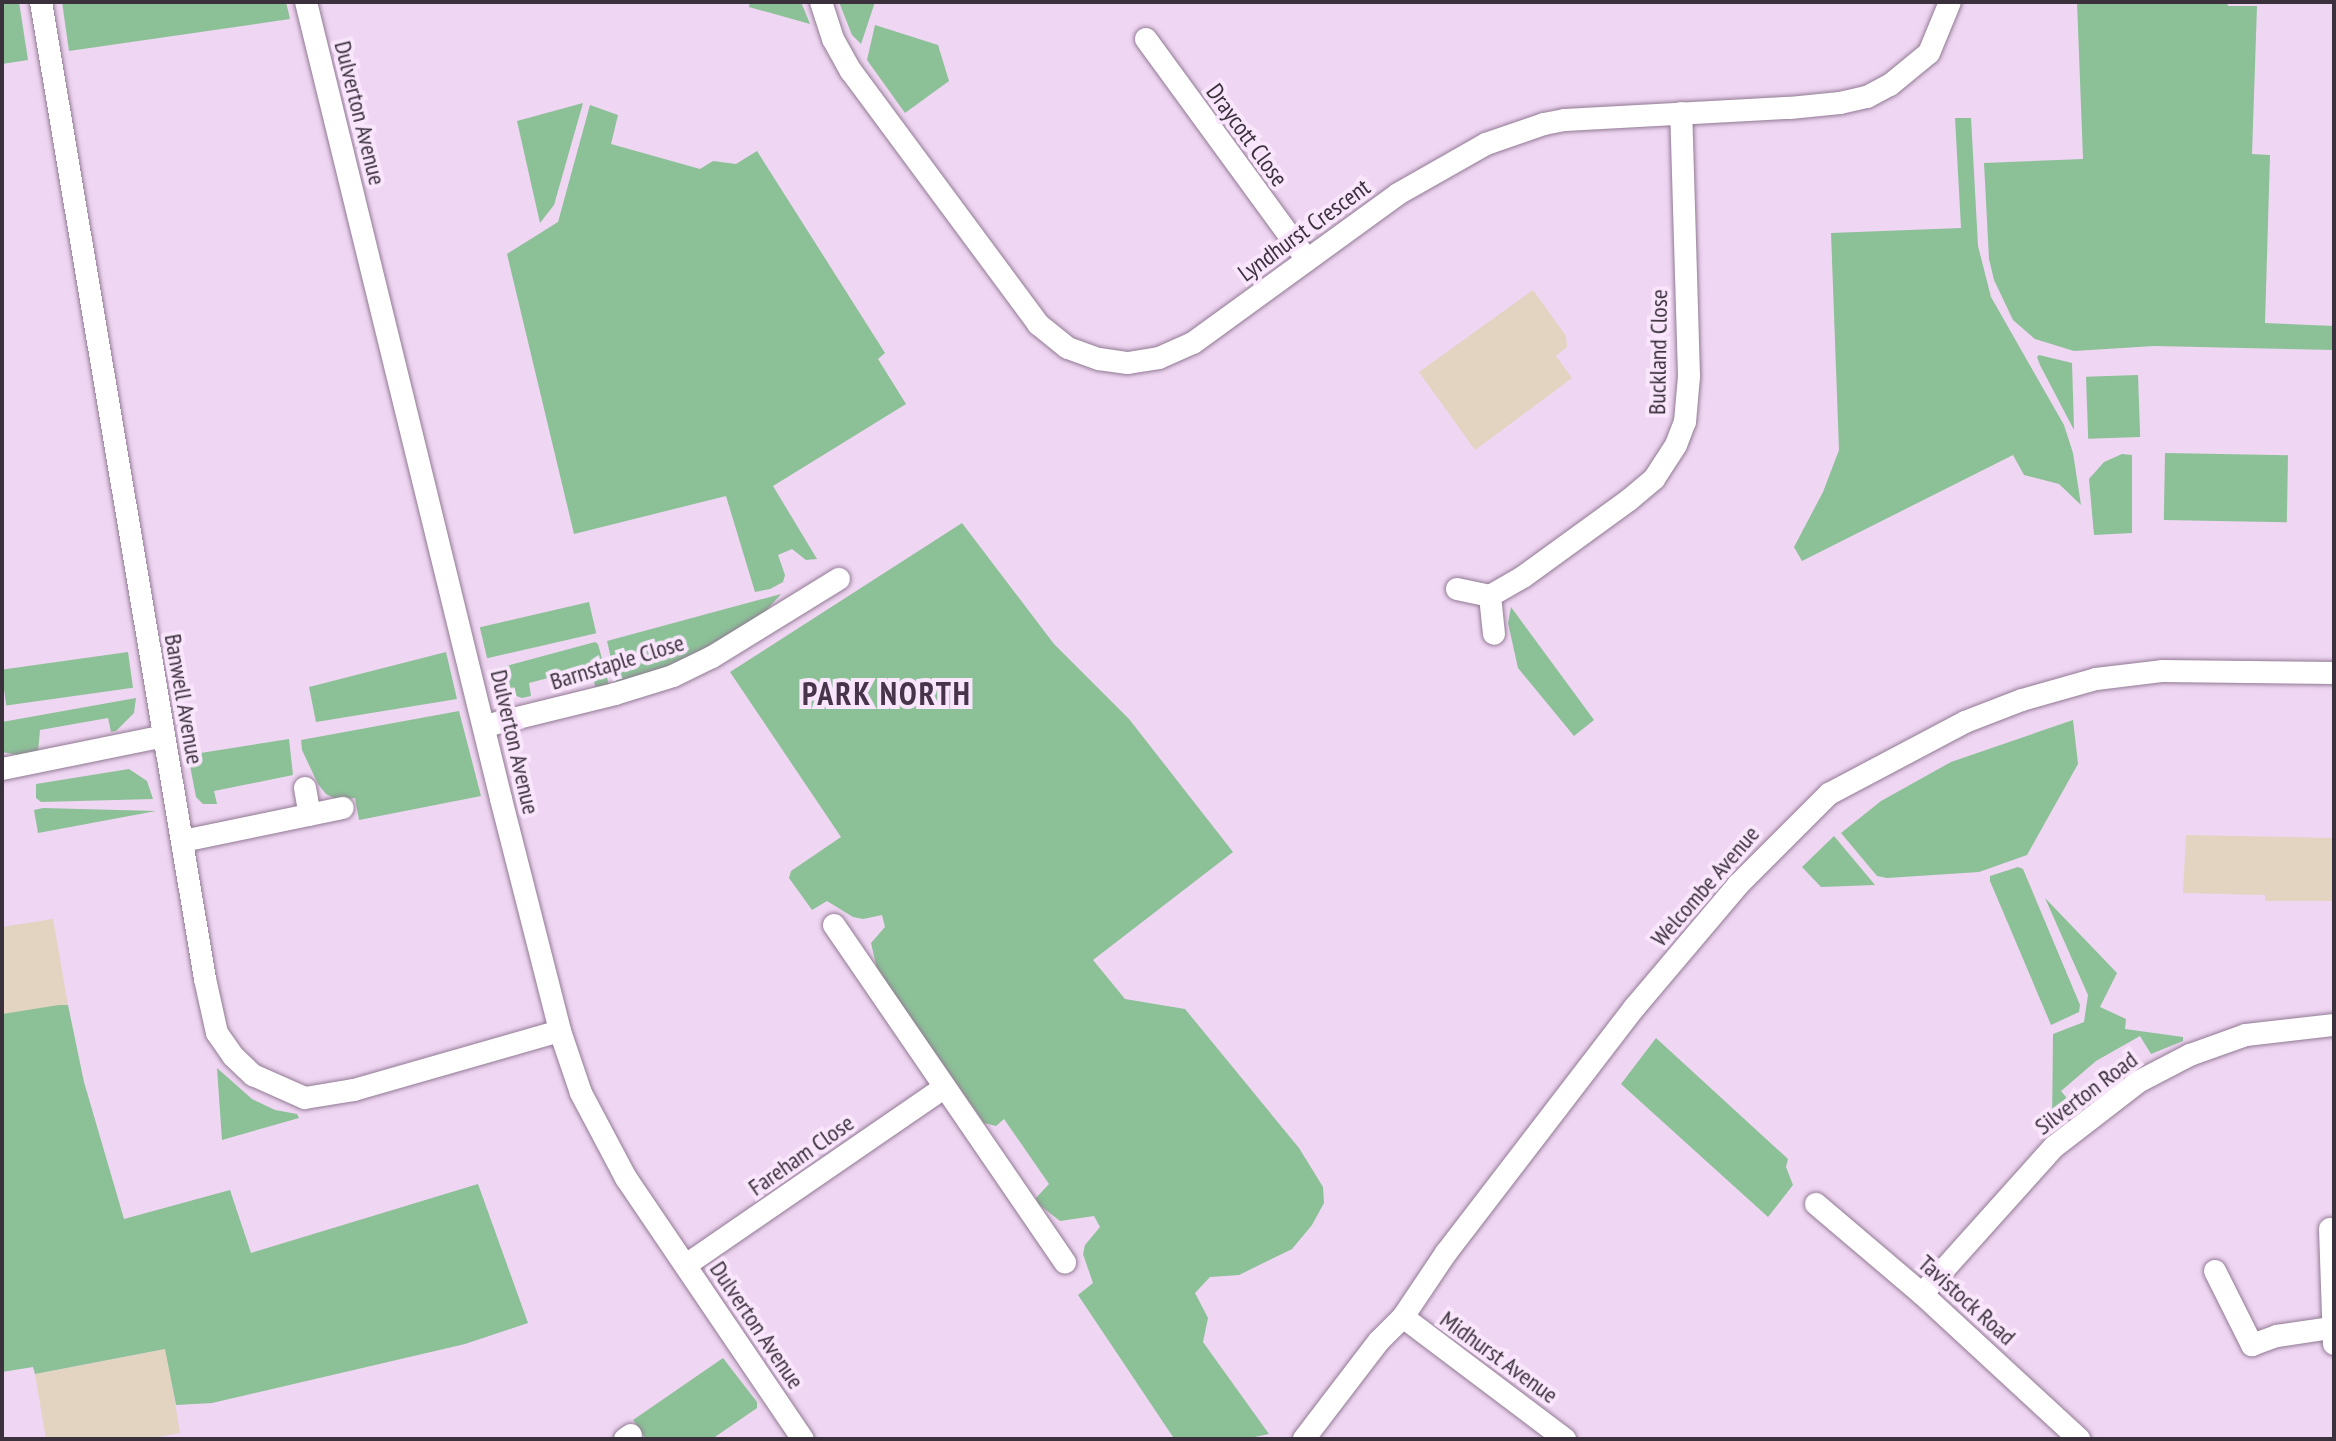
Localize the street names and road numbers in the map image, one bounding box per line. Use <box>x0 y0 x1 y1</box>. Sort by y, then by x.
street label: Dulverton Avenue <box>328 38 392 188</box>
street label: Draycott Close <box>1200 78 1294 192</box>
street label: Lyndhurst Crescent <box>1232 173 1376 287</box>
street label: Buckland Close <box>1643 289 1673 415</box>
street label: Barnstaple Close <box>547 628 687 696</box>
street label: Banwell Avenue <box>158 631 210 767</box>
street label: Dulverton Avenue <box>484 667 546 817</box>
street label: Welcombe Avenue <box>1645 820 1765 952</box>
street label: Silverton Road <box>2029 1045 2143 1141</box>
street label: Fareham Close <box>743 1108 859 1202</box>
street label: Tavistock Road <box>1912 1249 2022 1351</box>
street label: Dulverton Avenue <box>704 1256 810 1394</box>
street label: Midhurst Avenue <box>1434 1305 1564 1409</box>

